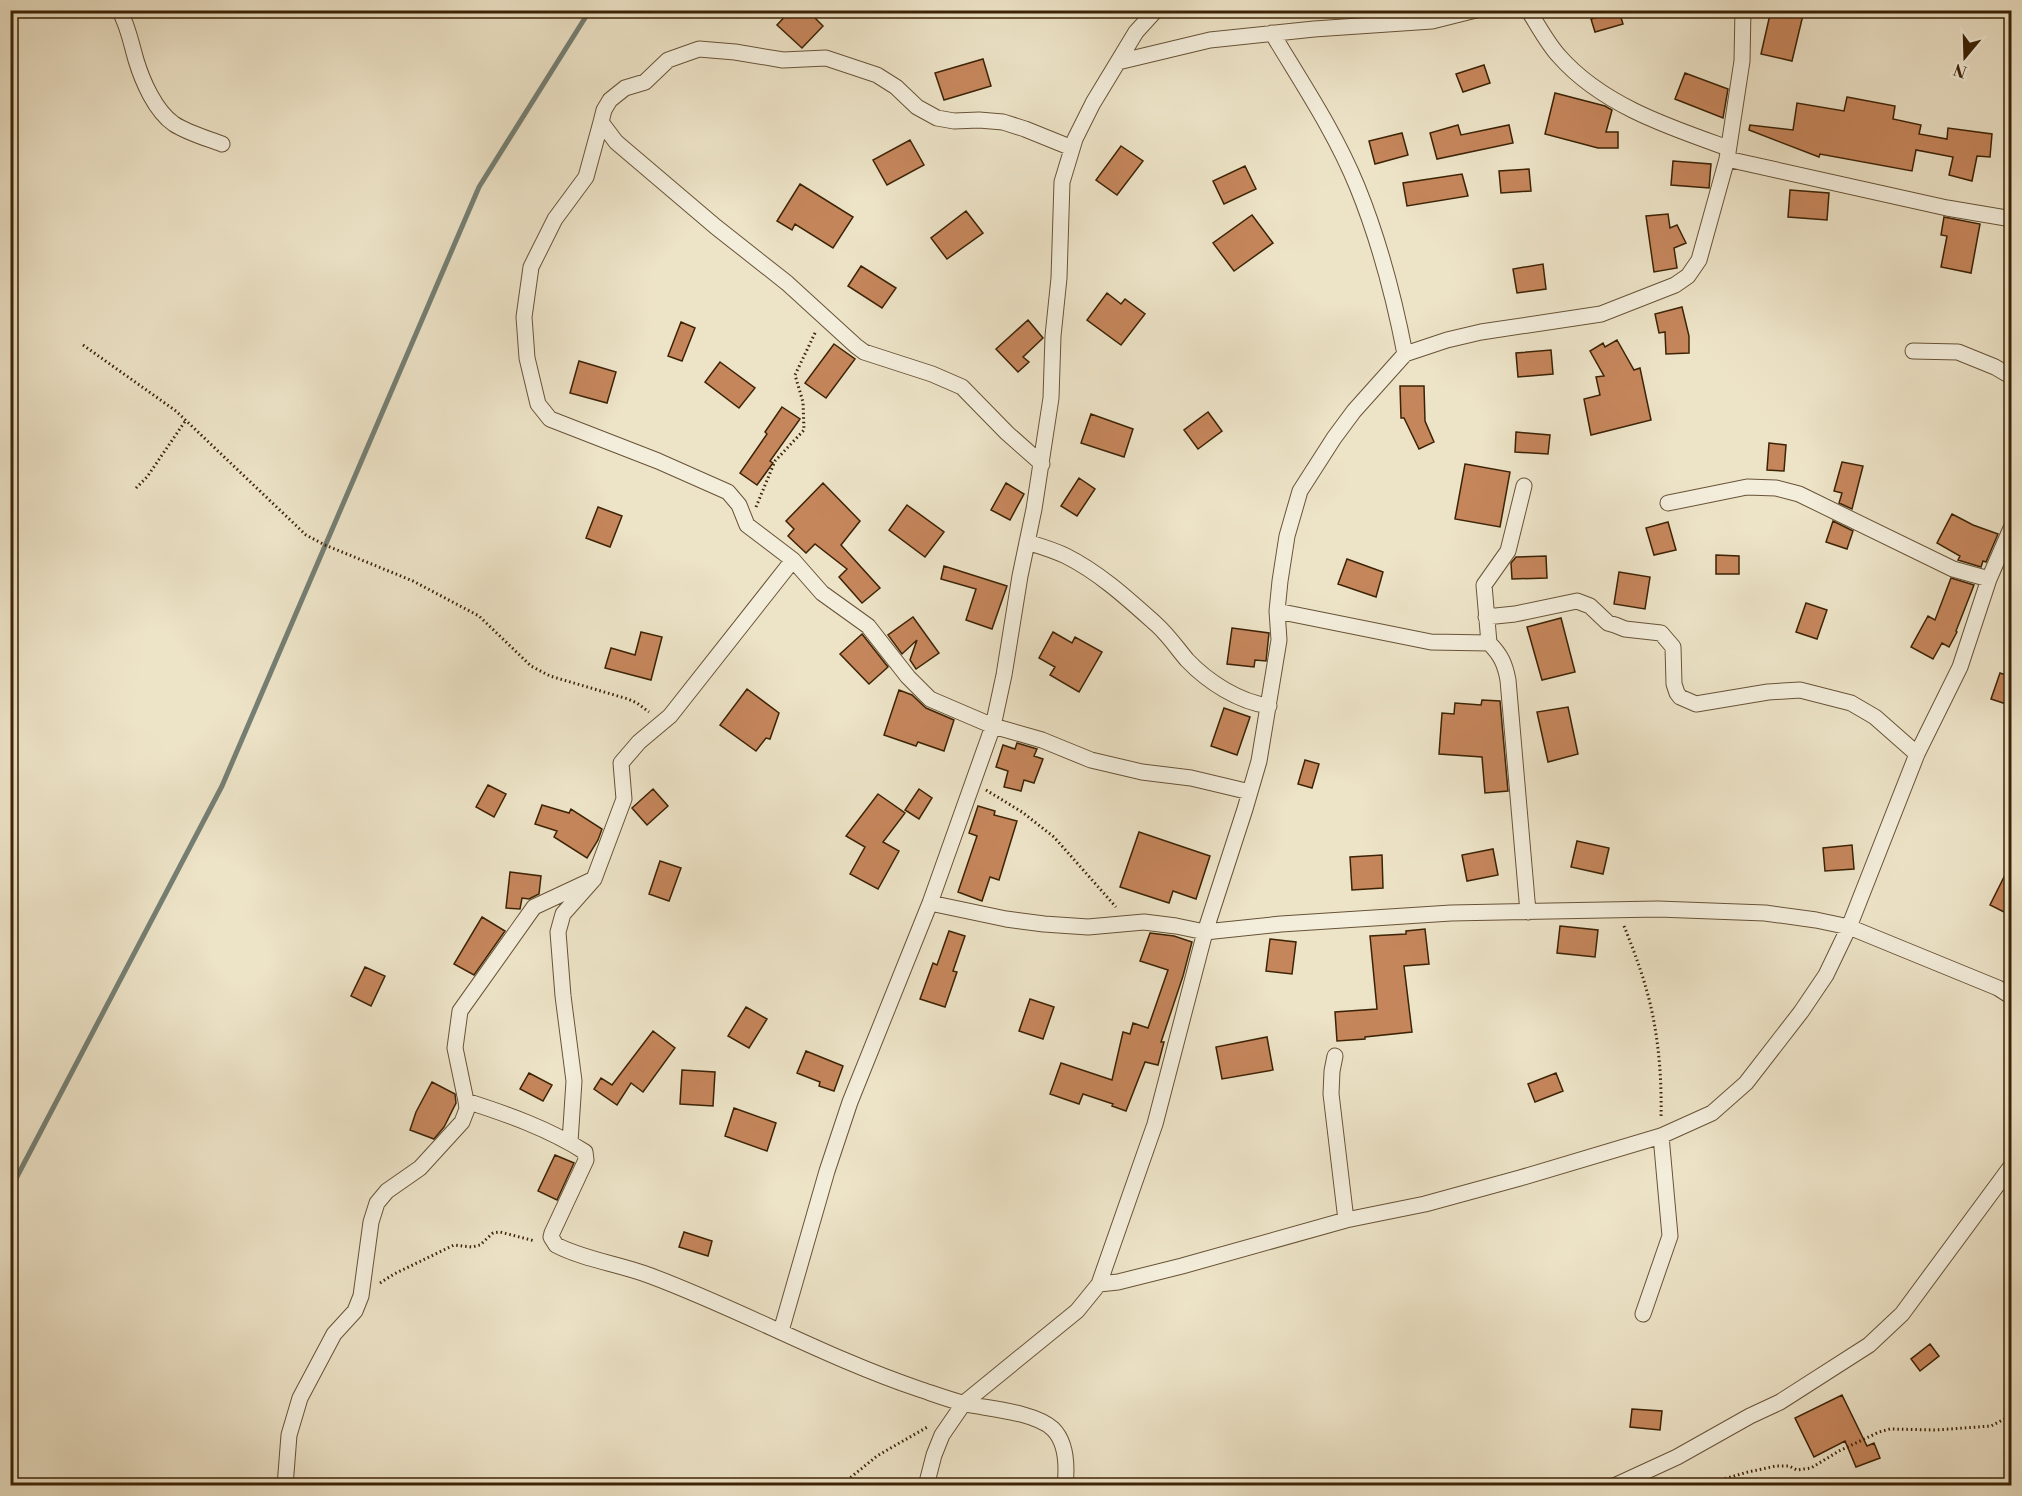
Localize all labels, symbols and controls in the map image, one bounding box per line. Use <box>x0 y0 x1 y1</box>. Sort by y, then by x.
north arrow <box>1935 27 1995 87</box>
text: N <box>1951 59 1970 82</box>

